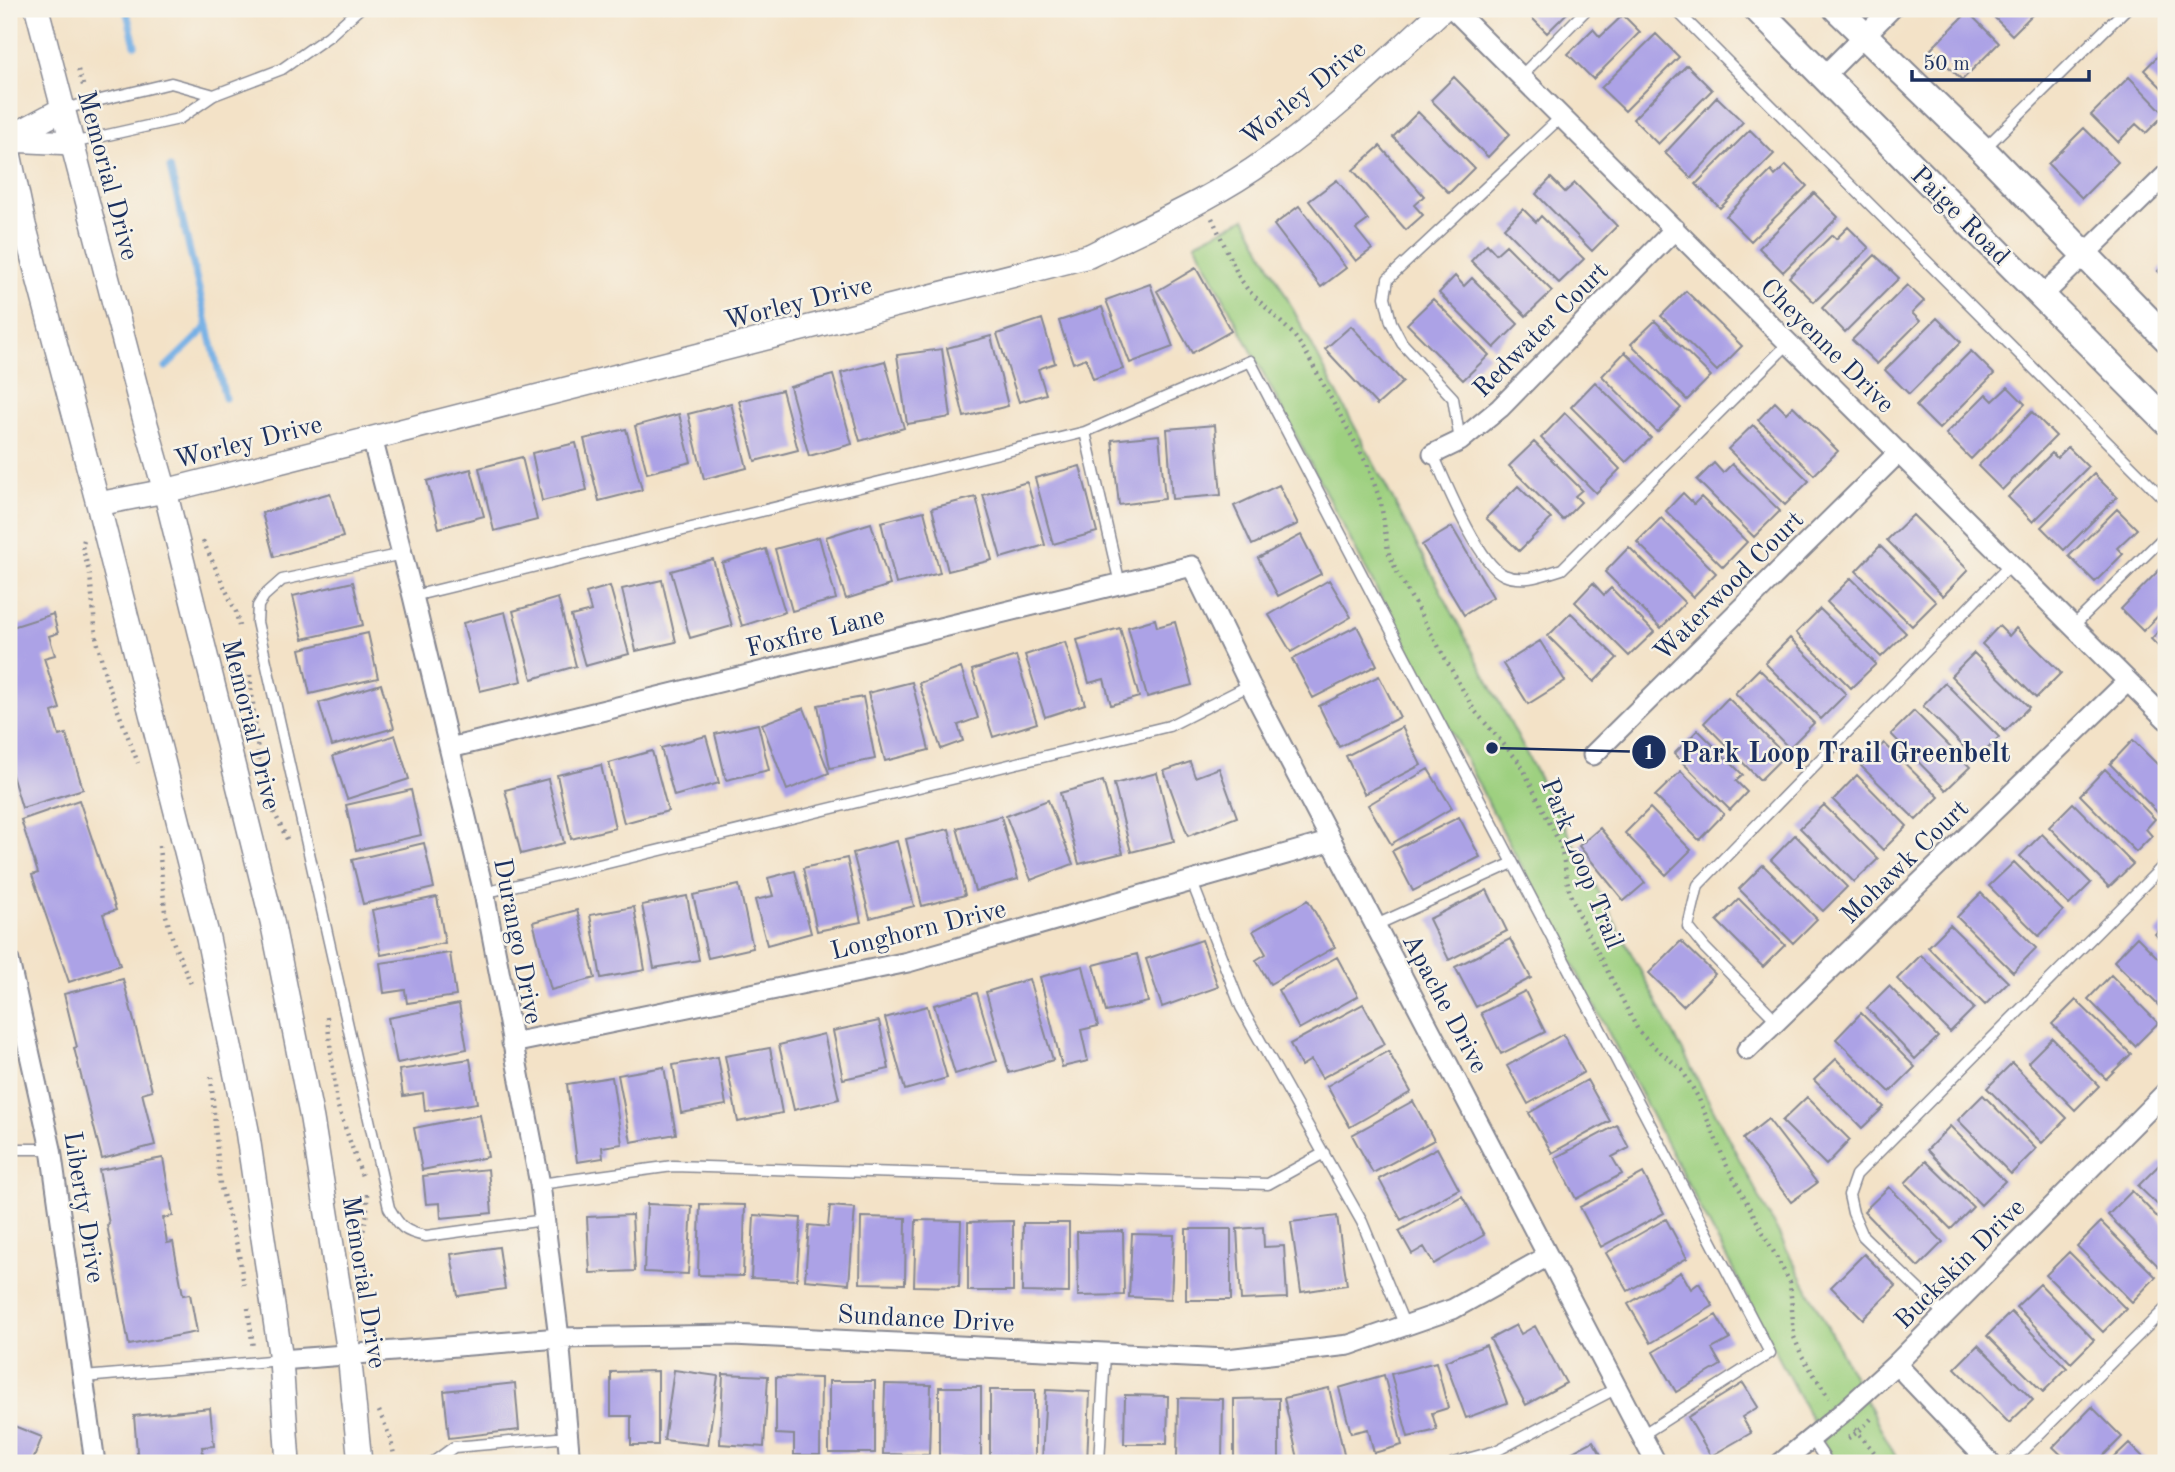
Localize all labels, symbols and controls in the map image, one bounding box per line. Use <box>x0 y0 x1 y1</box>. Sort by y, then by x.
street label: Worley Drive <box>1237 36 1371 151</box>
scale bar <box>1912 38 2089 82</box>
text: 50 m <box>1923 54 1970 75</box>
street label: Memorial Drive <box>72 88 142 263</box>
street label: Paige Road <box>1905 162 2014 271</box>
street label: Redwater Court <box>1469 258 1614 403</box>
street label: Worley Drive <box>722 273 875 335</box>
street label: Cheyenne Drive <box>1755 274 1899 418</box>
street label: Worley Drive <box>172 412 325 474</box>
street label: Waterwood Court <box>1650 507 1809 666</box>
street label: Foxfire Lane <box>744 603 887 663</box>
street label: Memorial Drive <box>216 637 284 812</box>
callout: Park Loop Trail Greenbelt <box>1631 728 2025 777</box>
text: Park Loop Trail Greenbelt <box>1680 741 2010 769</box>
text: 1 <box>1643 743 1655 764</box>
street label: Park Loop Trail <box>1535 775 1627 952</box>
street label: Mohawk Court <box>1837 795 1974 929</box>
street label: Durango Drive <box>488 856 546 1027</box>
street label: Longhorn Drive <box>828 897 1009 965</box>
street label: Apache Drive <box>1397 930 1492 1078</box>
street label: Liberty Drive <box>58 1130 108 1285</box>
street label: Memorial Drive <box>337 1194 390 1371</box>
street label: Buckskin Drive <box>1890 1194 2031 1335</box>
street label: Sundance Drive <box>837 1302 1015 1338</box>

